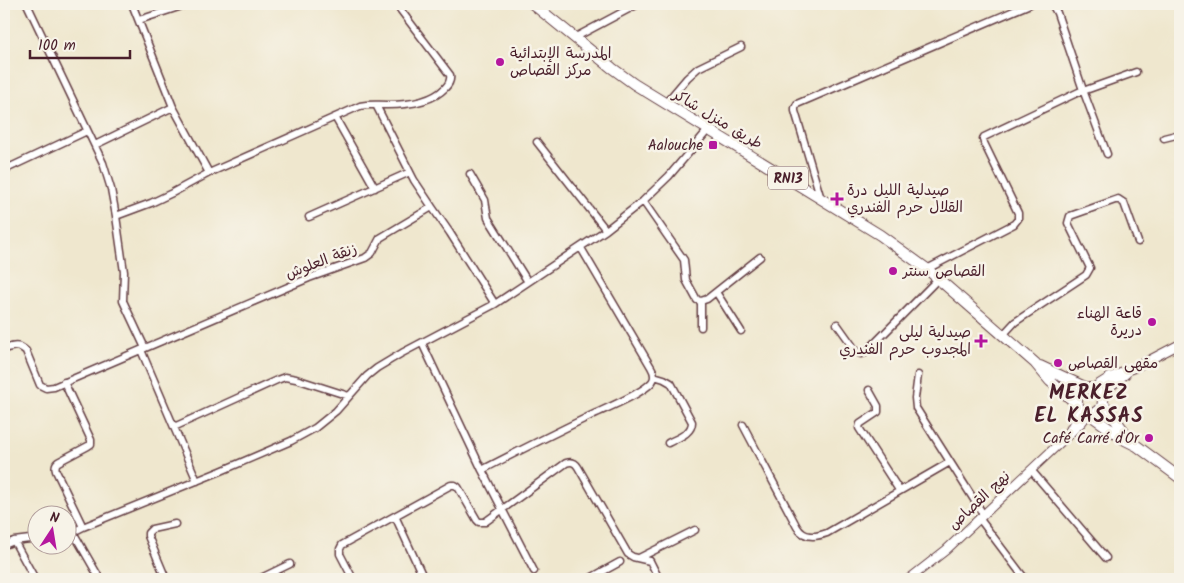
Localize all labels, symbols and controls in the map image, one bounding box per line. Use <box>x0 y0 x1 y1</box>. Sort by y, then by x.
scale bar <box>30 28 130 60</box>
text: 100 m <box>38 34 76 58</box>
place label: المدرسة الإبتدائية مركز القصاص <box>510 42 611 83</box>
marker: المدرسة الإبتدائية مركز القصاص <box>494 56 506 68</box>
street label: طريق منزل شاكر <box>666 83 767 156</box>
place label: Aalouche <box>648 134 703 158</box>
marker: Aalouche <box>707 139 719 151</box>
road number: RN13 <box>768 167 808 190</box>
place label: صيدلية الليل درة القلال حرم الفندري <box>847 179 963 220</box>
marker: صيدلية الليل درة القلال حرم الفندري <box>831 193 843 205</box>
street label: زنقة العلوش <box>282 237 361 287</box>
place label: القصاص سنتر <box>901 260 985 284</box>
marker: القصاص سنتر <box>887 265 899 277</box>
place label: قاعة الهناء دريرة <box>1077 302 1142 343</box>
marker: قاعة الهناء دريرة <box>1146 316 1158 328</box>
place label: صيدلية ليلى المجدوب حرم الفندري <box>839 321 971 362</box>
marker: صيدلية ليلى المجدوب حرم الفندري <box>975 335 987 347</box>
place label: مقهى القصاص <box>1068 352 1158 376</box>
marker: مقهى القصاص <box>1052 357 1064 369</box>
district label: MERKEZ EL KASSAS <box>1035 378 1144 433</box>
place label: Café Carré d'Or <box>1042 427 1140 451</box>
marker: Café Carré d'Or <box>1143 432 1155 444</box>
street label: نهج القصاص <box>943 465 1016 536</box>
north arrow <box>28 506 78 556</box>
text: N <box>48 507 61 530</box>

